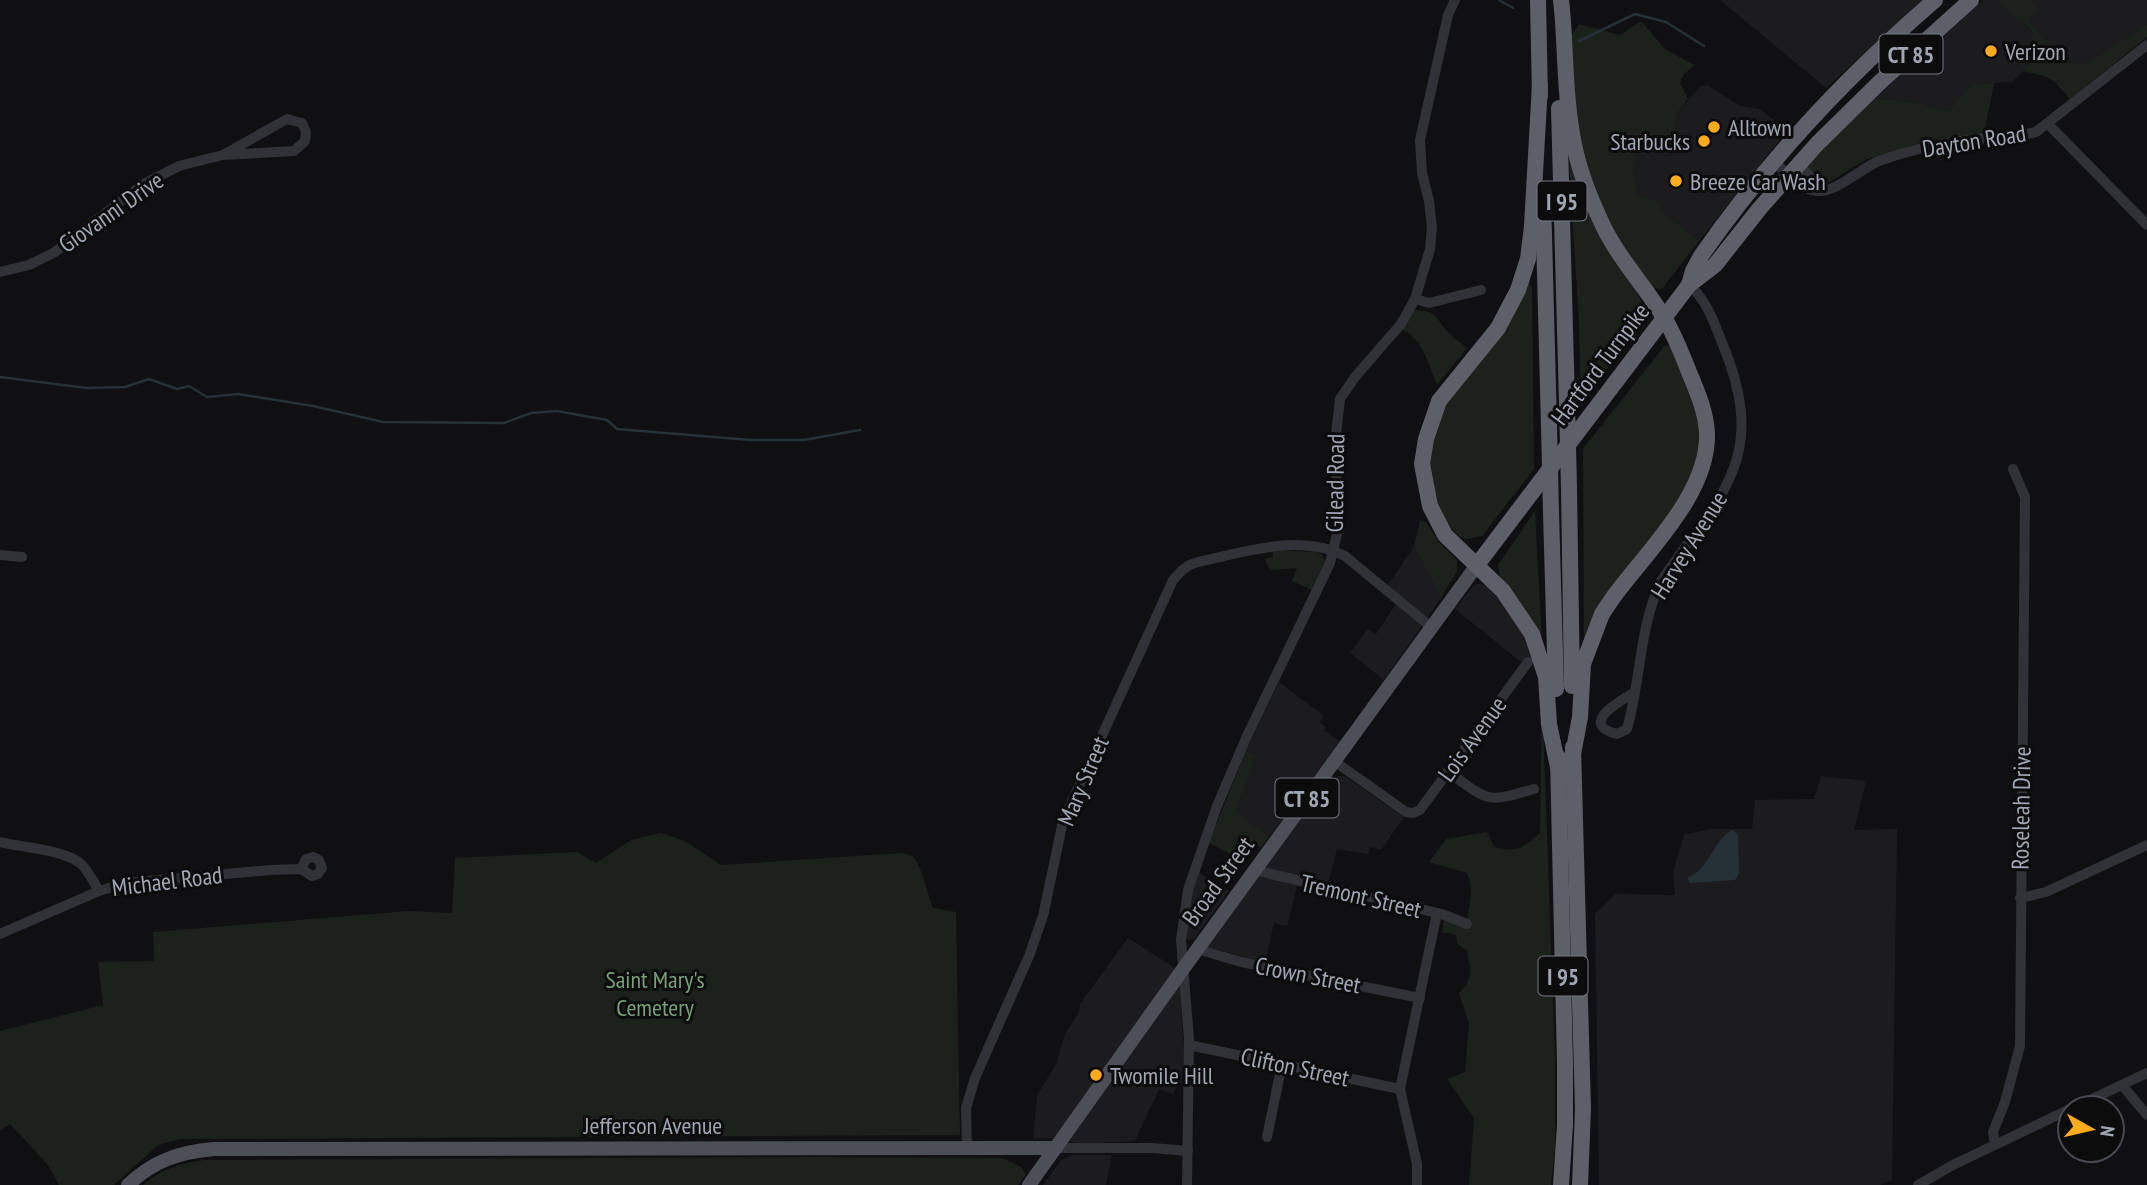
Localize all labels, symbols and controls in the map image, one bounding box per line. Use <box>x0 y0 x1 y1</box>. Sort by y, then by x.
road number: CT 85 <box>1880 34 1942 74</box>
place label: Verizon <box>2004 36 2066 67</box>
marker: Verizon <box>1983 43 1999 59</box>
place label: Alltown <box>1728 112 1792 143</box>
street label: Dayton Road <box>1920 118 2028 164</box>
marker: Alltown <box>1706 119 1722 135</box>
place label: Starbucks <box>1610 126 1690 157</box>
marker: Starbucks <box>1696 133 1712 149</box>
street label: Giovanni Drive <box>53 165 169 259</box>
place label: Breeze Car Wash <box>1690 166 1826 197</box>
marker: Breeze Car Wash <box>1668 173 1684 189</box>
road number: I 95 <box>1538 182 1586 220</box>
street label: Hartford Turnpike <box>1544 297 1656 431</box>
street label: Gilead Road <box>1319 433 1351 533</box>
street label: Harvey Avenue <box>1644 485 1734 605</box>
street label: Lois Avenue <box>1431 690 1513 788</box>
street label: Mary Street <box>1050 731 1116 831</box>
street label: Roseleah Drive <box>2004 746 2038 870</box>
road number: CT 85 <box>1276 778 1338 818</box>
street label: Broad Street <box>1175 830 1261 932</box>
street label: Michael Road <box>110 859 224 903</box>
street label: Tremont Street <box>1298 867 1425 925</box>
street label: Crown Street <box>1253 950 1364 1000</box>
road number: I 95 <box>1538 956 1588 995</box>
park label: Saint Mary's Cemetery <box>606 964 705 1023</box>
street label: Clifton Street <box>1238 1040 1352 1094</box>
place label: Twomile Hill <box>1110 1060 1214 1091</box>
marker: Twomile Hill <box>1088 1067 1104 1083</box>
north arrow <box>2056 1094 2126 1164</box>
street label: Jefferson Avenue <box>583 1110 722 1141</box>
text: N <box>2095 1125 2120 1138</box>

